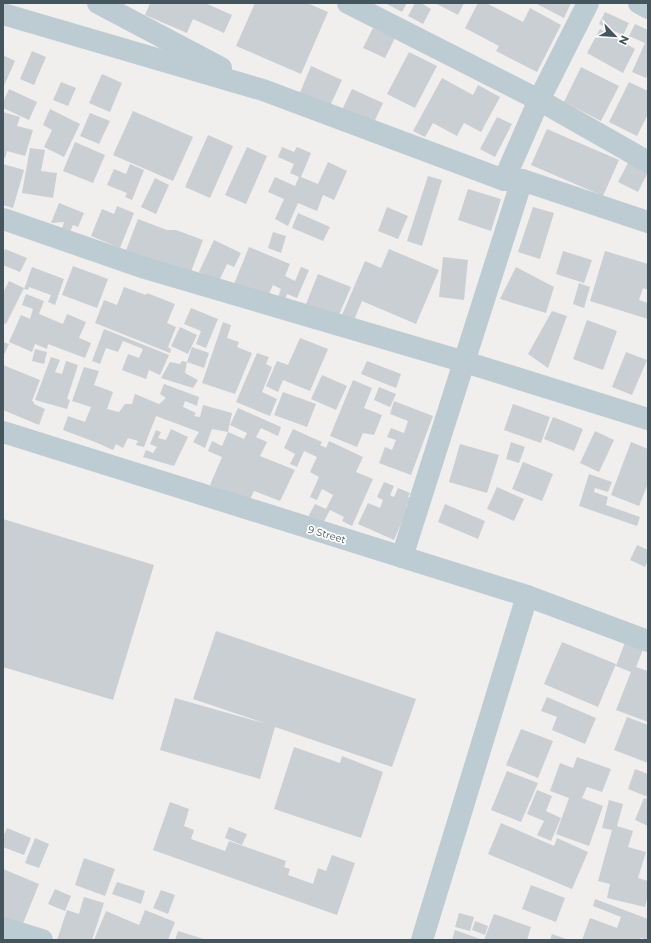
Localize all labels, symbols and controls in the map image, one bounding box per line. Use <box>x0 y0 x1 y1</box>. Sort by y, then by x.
north arrow <box>595 16 635 56</box>
text: N <box>616 33 632 47</box>
street label: 9 Street <box>306 523 347 546</box>

